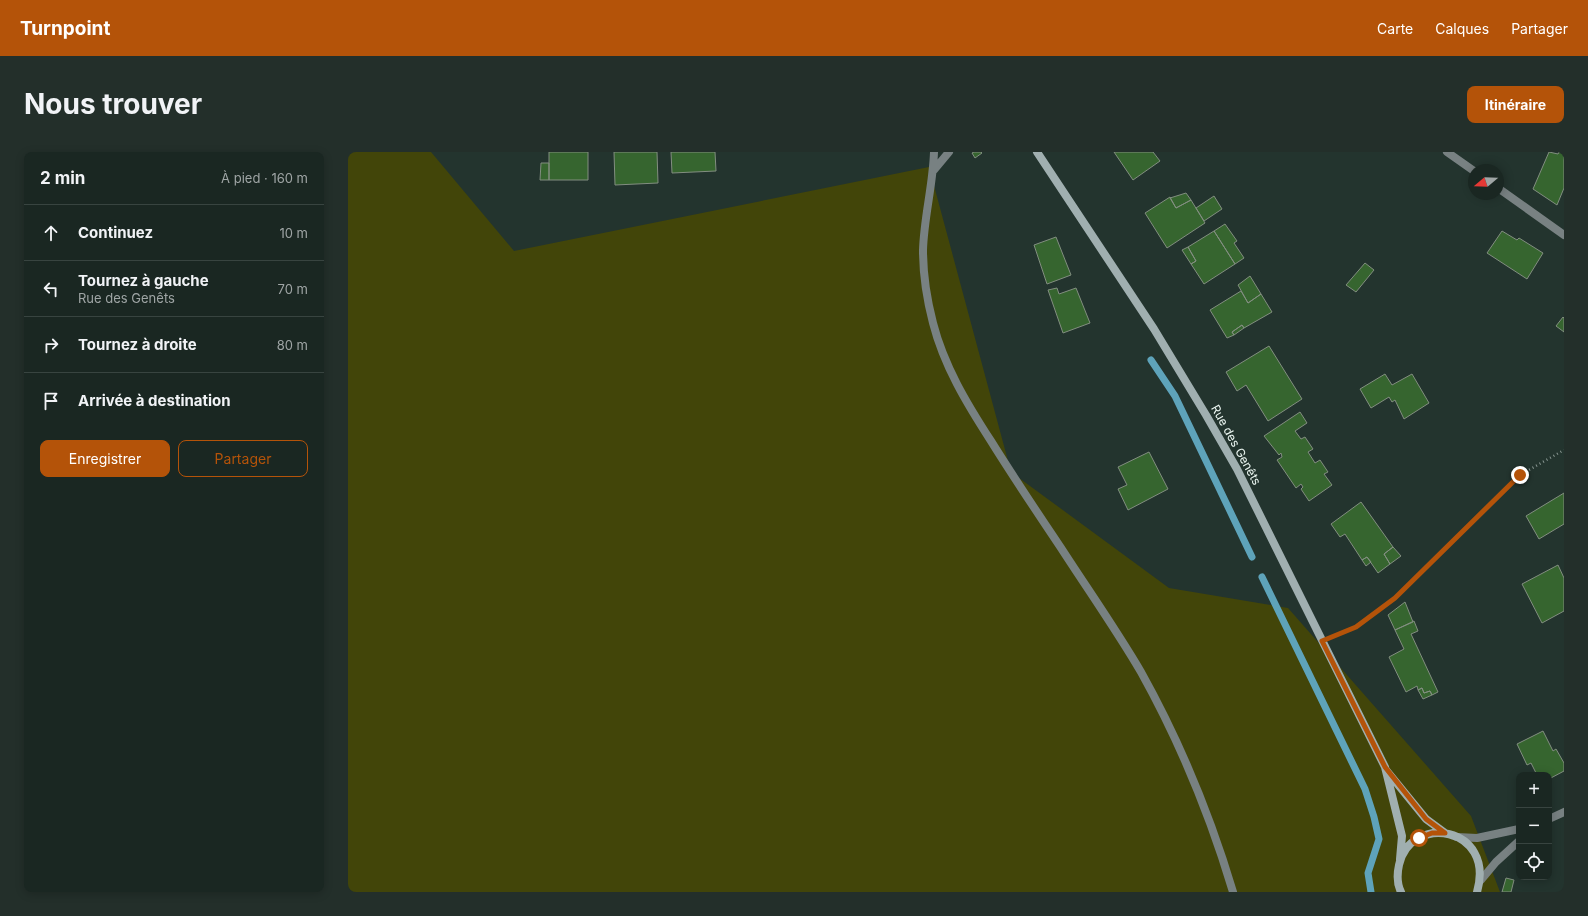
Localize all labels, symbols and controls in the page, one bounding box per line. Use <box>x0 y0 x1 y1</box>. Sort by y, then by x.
text: Turnpoint <box>20 17 110 40</box>
text: Carte <box>1377 20 1413 37</box>
text: Calques <box>1435 20 1489 37</box>
text: Partager <box>1511 20 1568 37</box>
button: Itinéraire <box>1467 86 1564 123</box>
text: Nous trouver <box>24 87 202 121</box>
north arrow <box>1468 164 1504 200</box>
text: 2 min <box>40 168 85 188</box>
text: À pied · 160 m <box>221 170 308 186</box>
icon: ahead <box>40 222 62 244</box>
text: Continuez <box>78 223 153 242</box>
text: 10 m <box>279 225 308 241</box>
text: Tournez à gauche <box>78 271 209 290</box>
icon: left <box>40 278 62 300</box>
text: 70 m <box>278 281 308 297</box>
text: Rue des Genêts <box>78 290 175 306</box>
icon: right <box>40 334 62 356</box>
text: Tournez à droite <box>78 335 197 354</box>
text: 80 m <box>277 337 308 353</box>
icon: arrive <box>40 390 62 412</box>
text: Arrivée à destination <box>78 391 231 410</box>
street label: Rue des Genêts <box>1208 402 1265 487</box>
button: Enregistrer <box>40 440 170 477</box>
button: Partager <box>178 440 308 477</box>
route end <box>1511 466 1529 484</box>
map controls <box>1516 772 1552 880</box>
button: + <box>1516 772 1552 808</box>
button: − <box>1516 808 1552 844</box>
route start <box>1410 829 1428 847</box>
button: locate <box>1516 844 1552 880</box>

